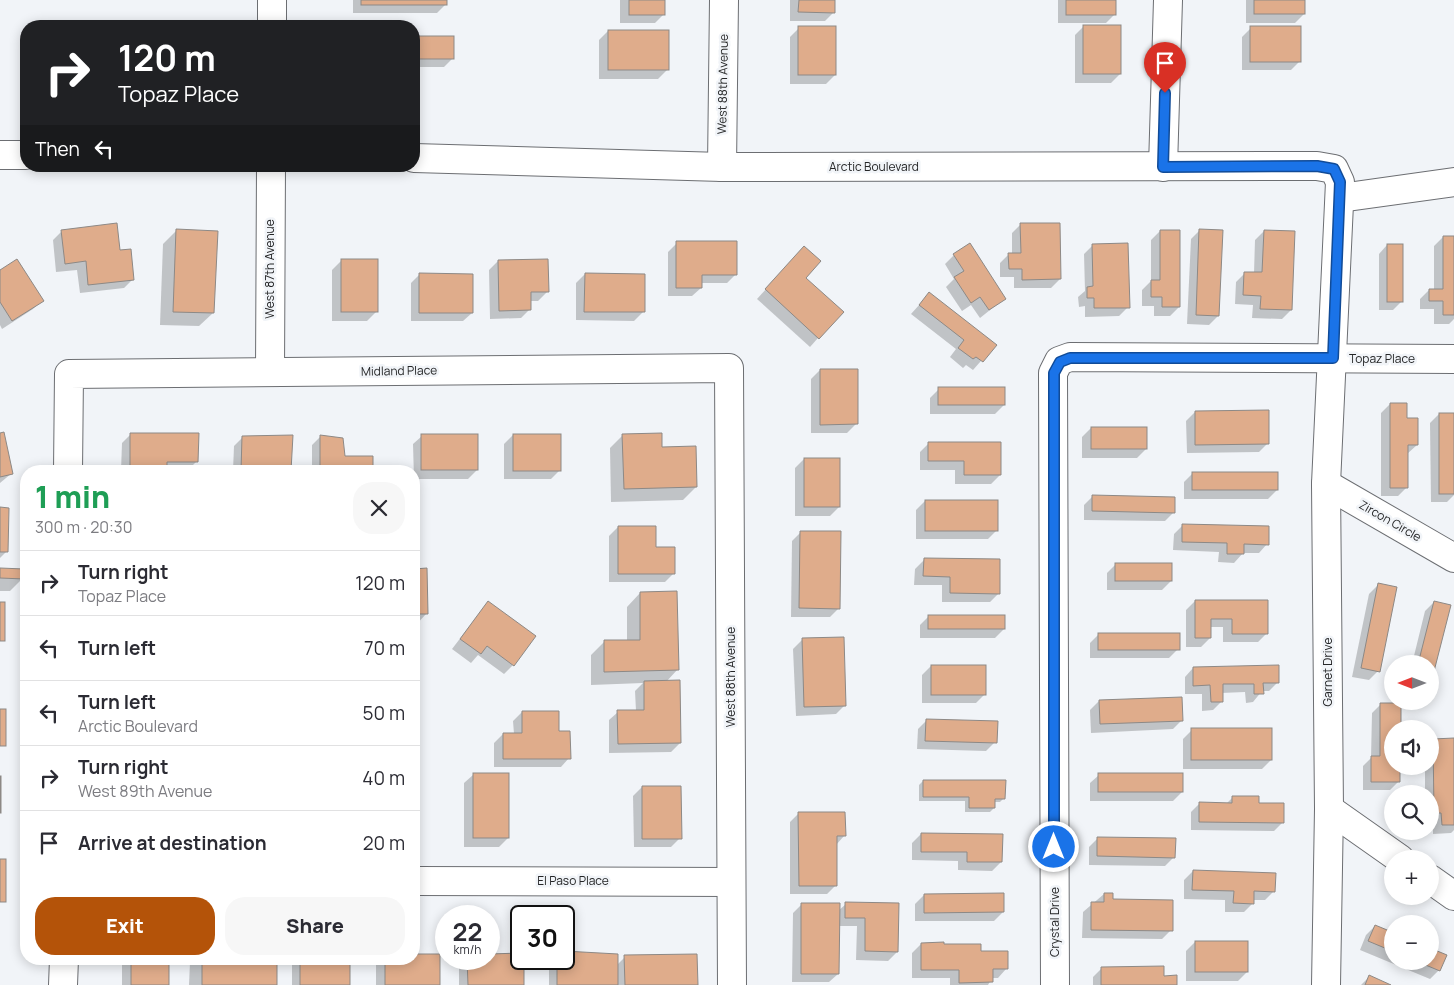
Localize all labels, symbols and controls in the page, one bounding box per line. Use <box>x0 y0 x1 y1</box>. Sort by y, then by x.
text: 120 m <box>118 34 216 82</box>
street label: West 88th Avenue <box>713 34 732 134</box>
icon: right <box>35 40 100 105</box>
pin <box>1144 42 1186 93</box>
icon: arrive <box>1151 49 1179 77</box>
text: Topaz Place <box>118 79 239 109</box>
icon: left <box>90 135 118 163</box>
text: Then <box>35 136 80 162</box>
street label: Arctic Boulevard <box>829 158 919 175</box>
street label: West 87th Avenue <box>261 219 278 319</box>
street label: Topaz Place <box>1349 350 1415 367</box>
street label: Midland Place <box>361 361 437 380</box>
text: 1 min <box>35 476 110 517</box>
button: close <box>353 482 405 534</box>
street label: Zircon Circle <box>1356 496 1425 545</box>
text: 300 m · 20:30 <box>35 516 132 538</box>
text: Turn right <box>78 559 168 585</box>
icon: right <box>35 569 63 597</box>
text: 120 m <box>355 570 405 596</box>
text: Topaz Place <box>78 585 166 607</box>
street label: West 88th Avenue <box>722 627 739 727</box>
icon: left <box>35 634 63 662</box>
text: Turn left <box>78 635 156 661</box>
text: 70 m <box>364 635 405 661</box>
street label: Garnet Drive <box>1319 638 1336 706</box>
north arrow <box>1384 655 1439 710</box>
map controls <box>1384 655 1439 970</box>
text: Turn left <box>78 689 156 715</box>
icon: left <box>35 699 63 727</box>
text: 50 m <box>363 700 405 726</box>
text: Arctic Boulevard <box>78 715 198 737</box>
button: sound <box>1384 720 1439 775</box>
text: Turn right <box>78 754 168 780</box>
icon: right <box>35 764 63 792</box>
text: 40 m <box>362 765 405 791</box>
text: West 89th Avenue <box>78 780 212 802</box>
button: search <box>1384 785 1439 840</box>
position arrow <box>1027 820 1079 872</box>
icon: arrive <box>35 829 63 857</box>
text: Arrive at destination <box>78 830 267 856</box>
text: 20 m <box>363 830 405 856</box>
button: + <box>1384 850 1439 905</box>
street label: El Paso Place <box>537 872 609 889</box>
street label: Crystal Drive <box>1046 887 1063 957</box>
button: Exit <box>35 897 215 955</box>
button: Share <box>225 897 405 955</box>
speed limit sign: 30 <box>510 905 575 970</box>
text: 22 <box>453 914 482 949</box>
button: − <box>1384 915 1439 970</box>
text: km/h <box>454 941 481 958</box>

